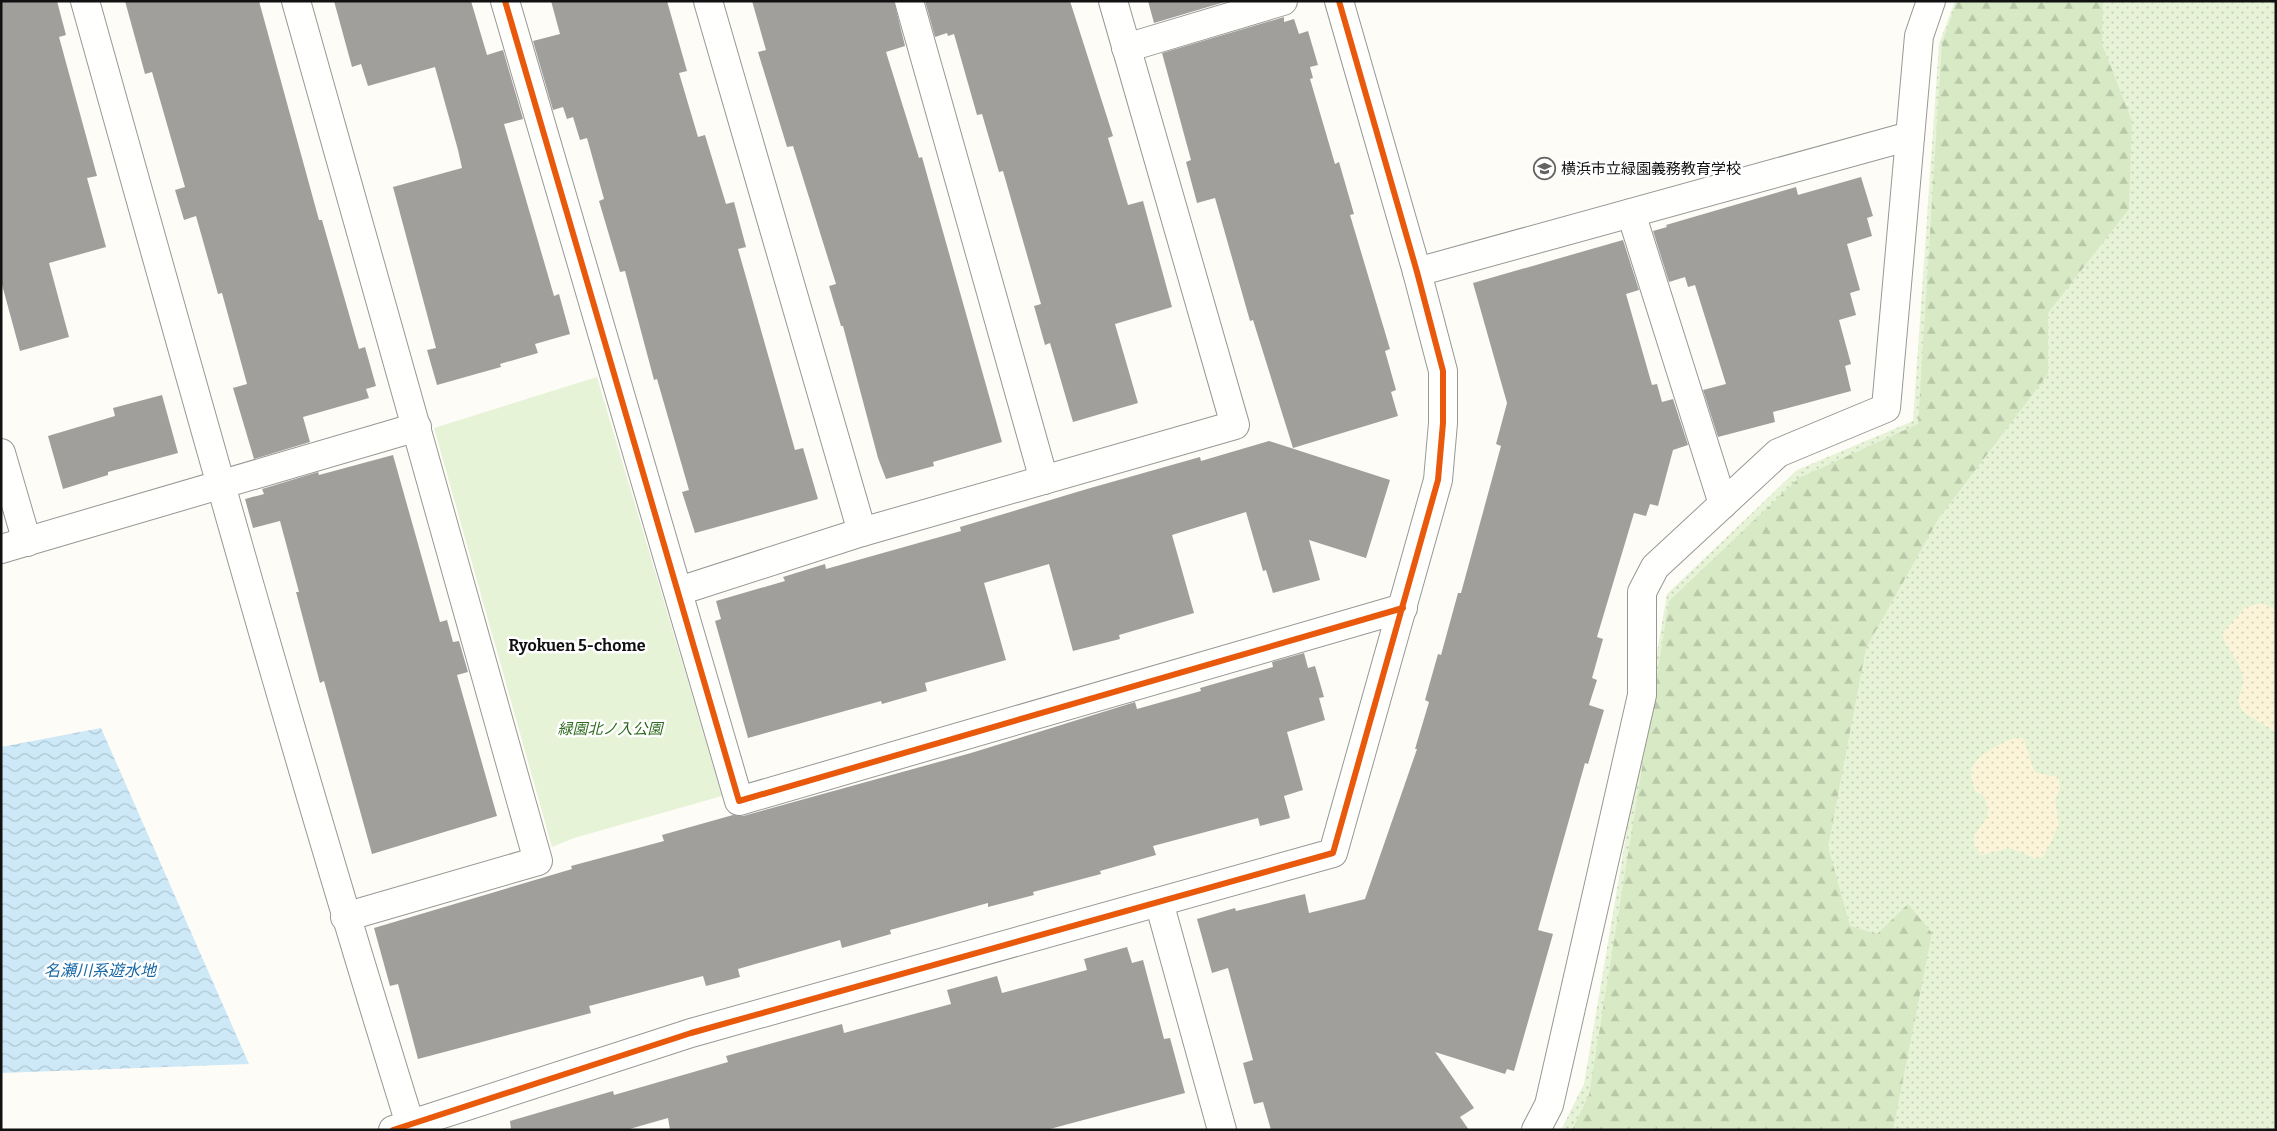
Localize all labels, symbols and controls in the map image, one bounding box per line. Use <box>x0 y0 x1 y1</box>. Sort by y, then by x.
school or university icon: 横浜市立緑園義務教育学校 <box>1533 157 1557 181</box>
place label: 横浜市立緑園義務教育学校 <box>1561 160 1741 178</box>
district label: Ryokuen 5-chome <box>508 636 646 655</box>
park label: 緑園北ノ入公園 <box>557 720 664 738</box>
water label: 名瀬川系遊水地 <box>44 961 158 980</box>

